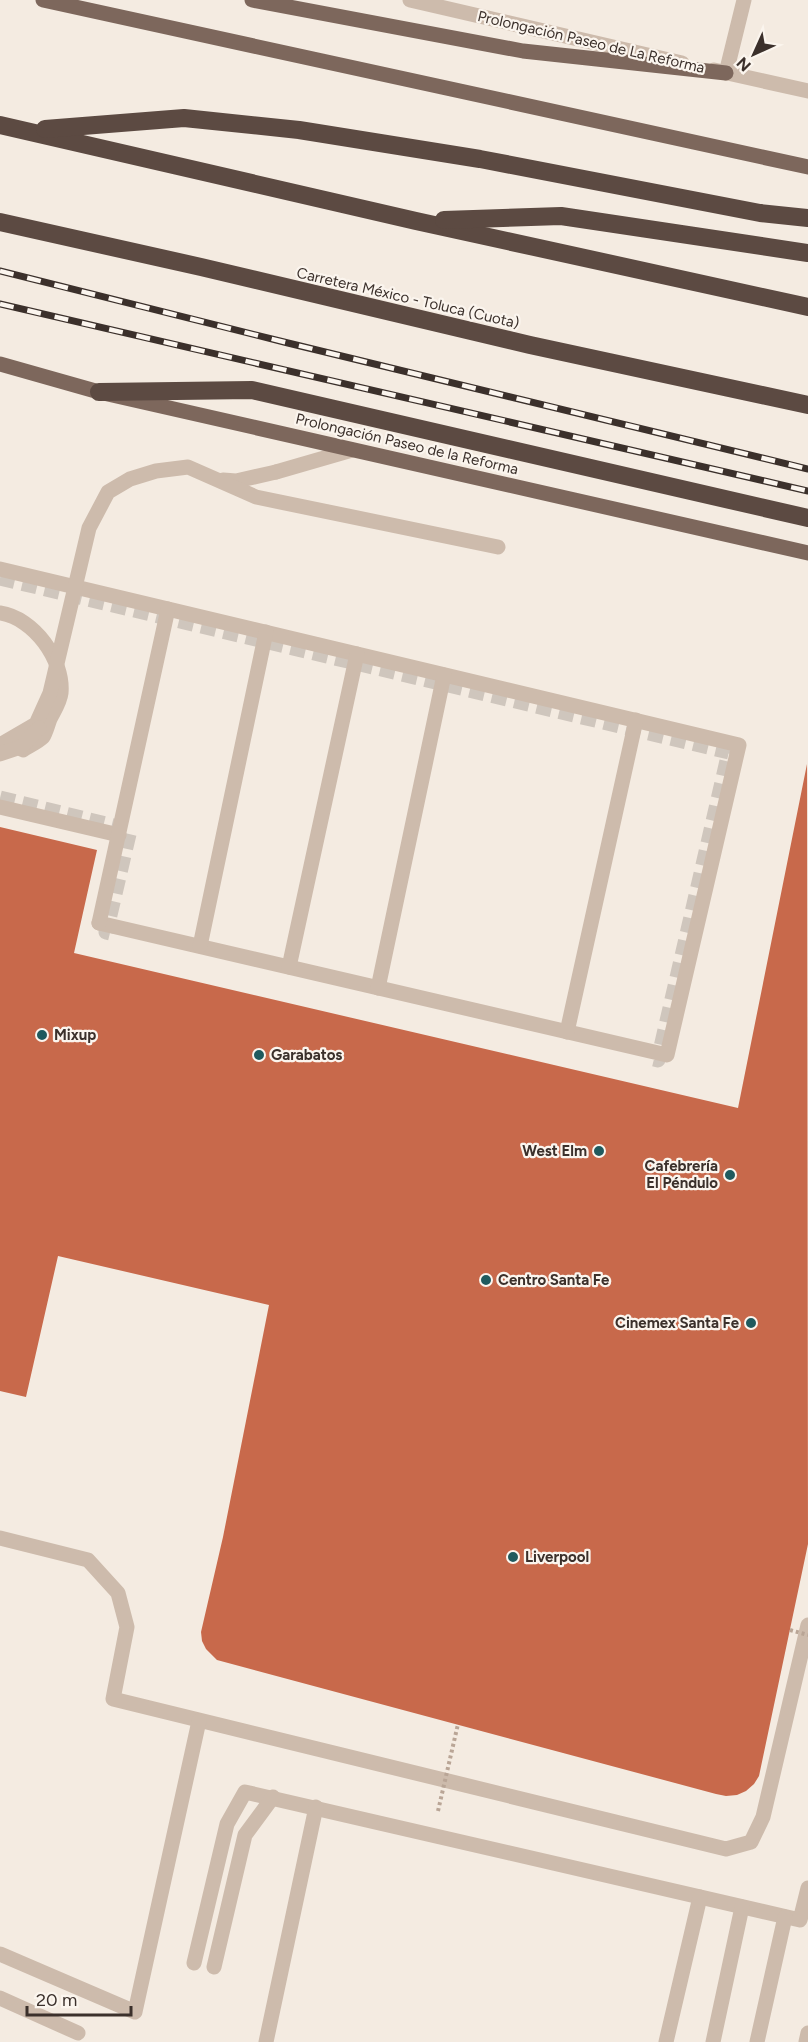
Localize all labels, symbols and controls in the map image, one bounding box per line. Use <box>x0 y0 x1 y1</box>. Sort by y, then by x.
street label: Prolongación Paseo de La Reforma <box>476 7 706 77</box>
north arrow <box>724 24 784 84</box>
text: N <box>733 53 755 75</box>
street label: Carretera México - Toluca (Cuota) <box>295 264 521 332</box>
street label: Prolongación Paseo de la Reforma <box>294 410 520 478</box>
place label: Mixup <box>54 1026 96 1044</box>
marker: Mixup <box>35 1028 49 1042</box>
place label: Garabatos <box>271 1046 342 1064</box>
marker: Garabatos <box>252 1048 266 1062</box>
place label: West Elm <box>522 1142 587 1160</box>
marker: West Elm <box>592 1144 606 1158</box>
place label: Cafebrería El Péndulo <box>645 1157 718 1192</box>
marker: Cafebrería El Péndulo <box>723 1168 737 1182</box>
place label: Centro Santa Fe <box>498 1271 610 1289</box>
marker: Centro Santa Fe <box>479 1273 493 1287</box>
place label: Cinemex Santa Fe <box>615 1314 740 1332</box>
marker: Cinemex Santa Fe <box>744 1316 758 1330</box>
place label: Liverpool <box>525 1548 589 1566</box>
marker: Liverpool <box>506 1550 520 1564</box>
scale bar <box>27 1979 130 2017</box>
text: 20 m <box>36 1989 77 2011</box>

